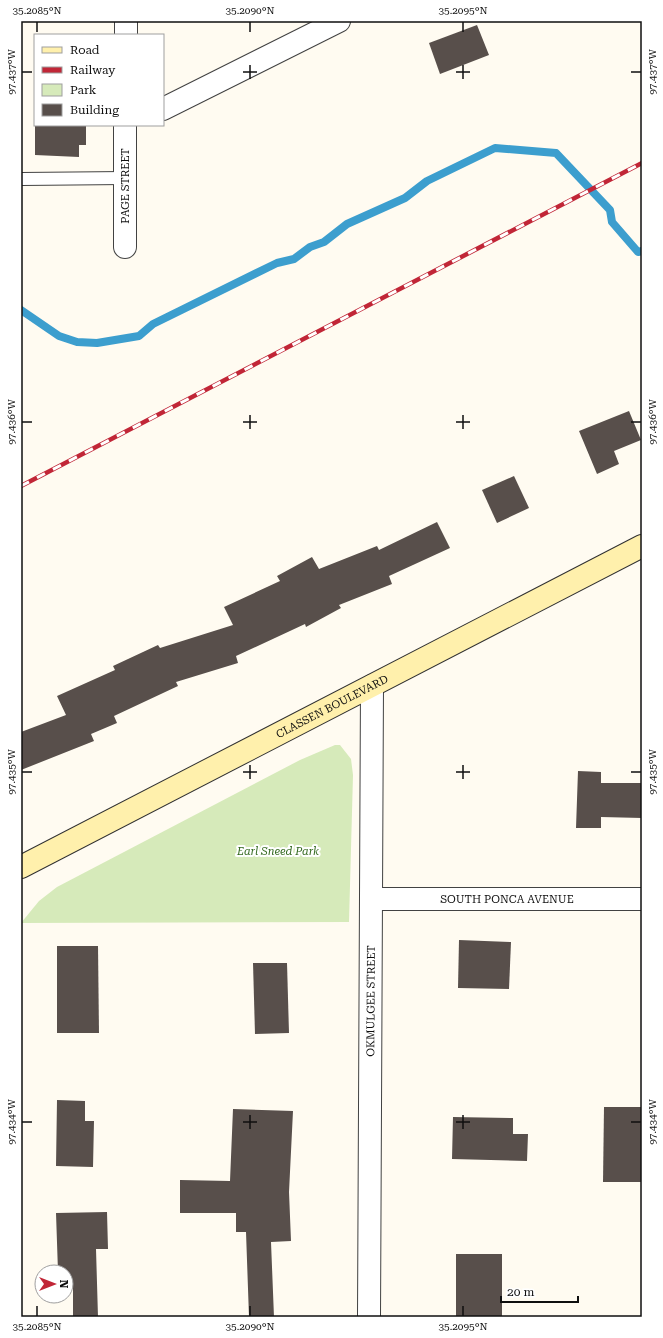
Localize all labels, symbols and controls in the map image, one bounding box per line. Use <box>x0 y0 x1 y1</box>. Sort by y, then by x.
text: 35.2085°N <box>12 5 62 16</box>
text: 35.2090°N <box>225 5 275 16</box>
text: 35.2095°N <box>438 5 488 16</box>
legend <box>34 34 164 126</box>
text: Road <box>70 43 100 57</box>
text: 97.437°W <box>6 48 17 95</box>
text: 97.437°W <box>647 48 658 95</box>
text: Railway <box>70 63 116 77</box>
text: Park <box>70 83 97 97</box>
text: Building <box>70 103 119 117</box>
street label: PAGE STREET <box>119 148 132 224</box>
text: 97.436°W <box>6 398 17 445</box>
text: 97.436°W <box>647 398 658 445</box>
street label: CLASSEN BOULEVARD <box>274 672 390 741</box>
text: 97.435°W <box>6 748 17 795</box>
text: 97.435°W <box>647 748 658 795</box>
park label: Earl Sneed Park <box>236 845 319 858</box>
street label: SOUTH PONCA AVENUE <box>440 893 574 906</box>
street label: OKMULGEE STREET <box>364 945 377 1057</box>
text: 97.434°W <box>6 1098 17 1145</box>
text: 97.434°W <box>647 1098 658 1145</box>
north arrow <box>34 1264 74 1304</box>
scale bar <box>501 1278 578 1304</box>
text: N <box>57 1280 70 1289</box>
text: 20 m <box>507 1285 534 1299</box>
text: 35.2085°N <box>12 1321 62 1332</box>
text: 35.2090°N <box>225 1321 275 1332</box>
text: 35.2095°N <box>438 1321 488 1332</box>

